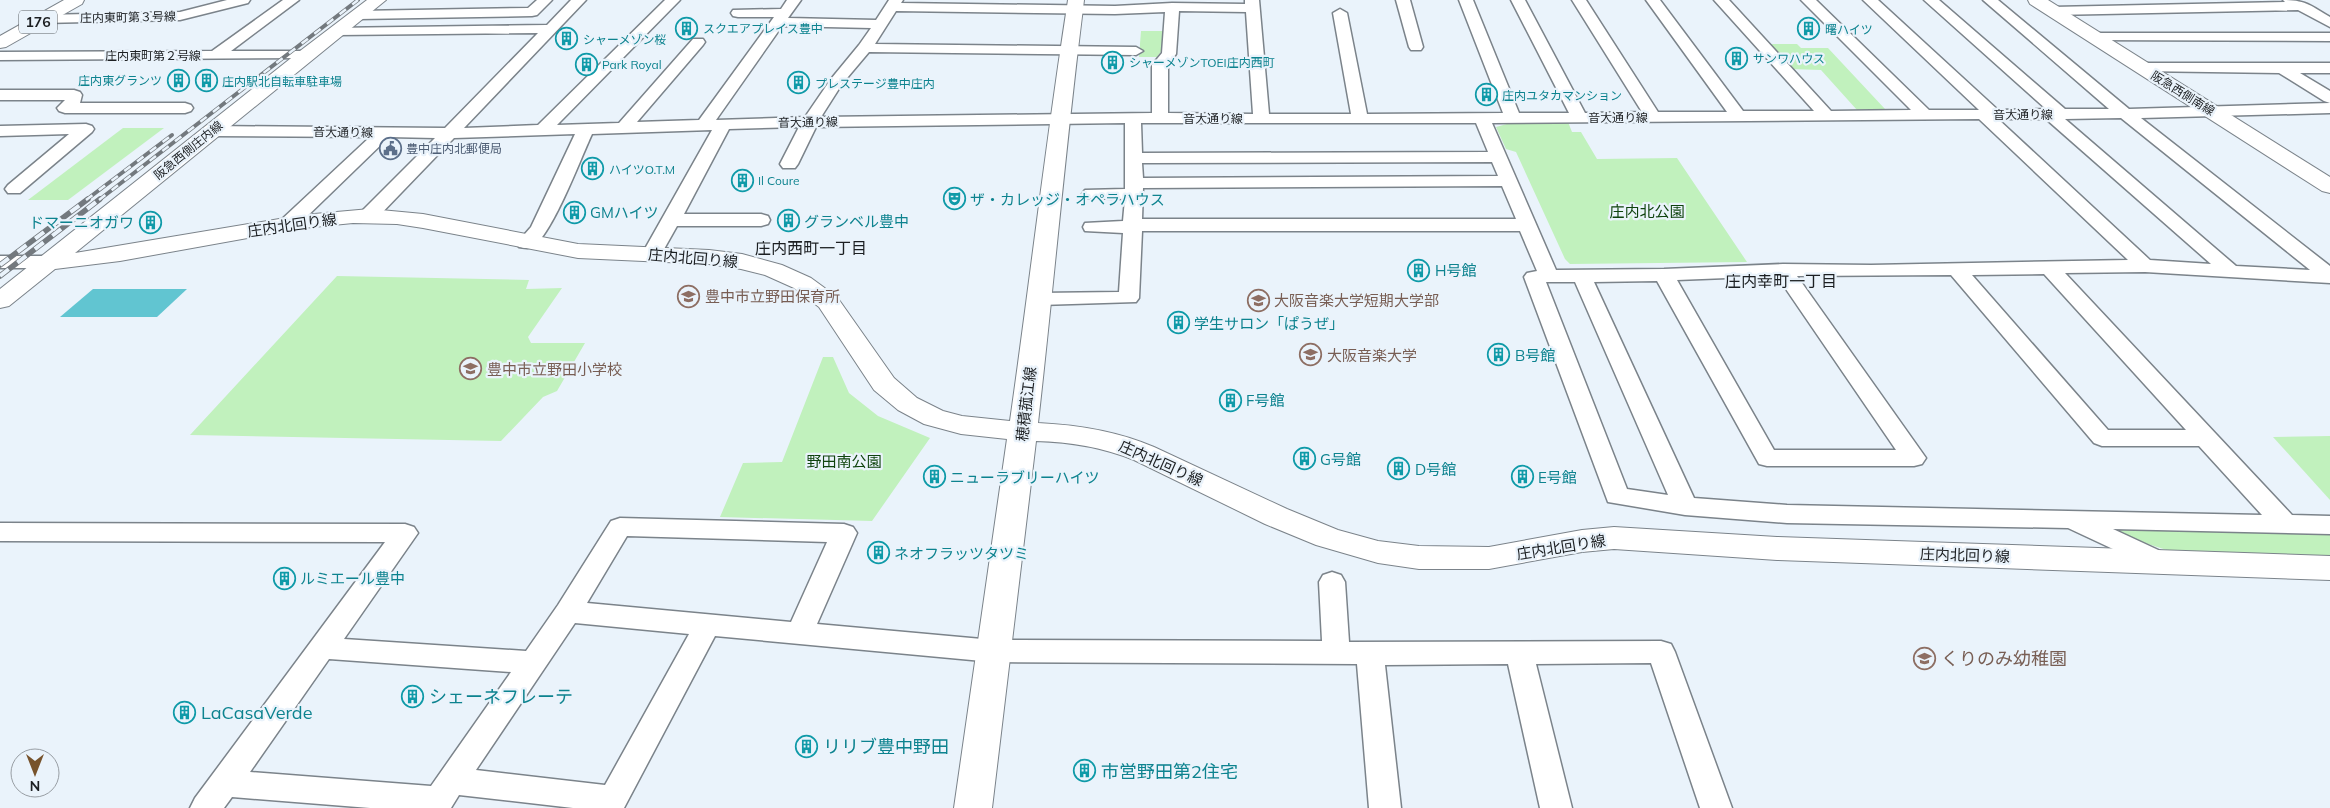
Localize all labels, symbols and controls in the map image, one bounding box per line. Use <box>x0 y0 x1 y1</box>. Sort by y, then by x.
street label: 庄内東町第３号線 <box>80 9 176 25</box>
road number: 176 <box>19 11 57 34</box>
building icon: スクエアプレイス豊中 <box>675 16 699 40</box>
building icon: 曙ハイツ <box>1797 17 1821 41</box>
place label: スクエアプレイス豊中 <box>703 21 823 36</box>
place label: 曙ハイツ <box>1825 22 1873 37</box>
building icon: シャーメゾン桜 <box>555 27 579 51</box>
place label: シャーメゾン桜 <box>583 32 667 47</box>
building icon: サンワハウス <box>1725 46 1749 70</box>
street label: 庄内東町第２号線 <box>105 48 201 63</box>
building icon: シャーメゾンTOEI庄内西町 <box>1101 50 1125 74</box>
place label: サンワハウス <box>1753 51 1825 66</box>
building icon: Park Royal <box>574 52 598 76</box>
place label: シャーメゾンTOEI庄内西町 <box>1129 55 1275 70</box>
place label: Park Royal <box>602 57 662 72</box>
building icon: 庄内東グランツ <box>166 68 190 92</box>
street label: 阪急西側南線 <box>2148 68 2218 118</box>
building icon: 庄内駅北自転車駐車場 <box>194 69 218 93</box>
building icon: プレステージ豊中庄内 <box>787 71 811 95</box>
place label: 庄内東グランツ <box>78 73 162 88</box>
place label: 庄内駅北自転車駐車場 <box>222 74 342 89</box>
place label: プレステージ豊中庄内 <box>815 76 935 91</box>
building icon: 庄内ユタカマンション <box>1474 83 1498 107</box>
place label: 庄内ユタカマンション <box>1502 88 1622 103</box>
street label: 音大通り線 <box>1993 107 2053 122</box>
street label: 音大通り線 <box>1588 110 1648 125</box>
street label: 音大通り線 <box>1183 111 1243 126</box>
street label: 音大通り線 <box>778 114 838 130</box>
street label: 阪急西側庄内線 <box>151 118 225 182</box>
street label: 音大通り線 <box>313 124 373 140</box>
public building icon: 豊中庄内北郵便局 <box>378 136 402 160</box>
place label: 豊中庄内北郵便局 <box>406 141 502 156</box>
building icon: ハイツO.T.M <box>581 157 605 181</box>
place label: ハイツO.T.M <box>609 162 675 177</box>
building icon: Il Coure <box>730 168 754 192</box>
place label: Il Coure <box>758 173 799 188</box>
theatre icon: ザ・カレッジ・オペラハウス <box>942 187 966 211</box>
place label: ザ・カレッジ・オペラハウス <box>970 190 1165 209</box>
building icon: GMハイツ <box>562 200 586 224</box>
park label: 庄内北公園 <box>1609 202 1685 221</box>
place label: GMハイツ <box>590 203 659 222</box>
street label: 庄内北回り線 <box>246 209 338 241</box>
building icon: グランベル豊中 <box>776 209 800 233</box>
building icon: ドマーニオガワ <box>138 210 162 234</box>
place label: グランベル豊中 <box>804 212 909 231</box>
place label: ドマーニオガワ <box>29 213 134 232</box>
district label: 庄内西町一丁目 <box>755 238 867 258</box>
street label: 庄内北回り線 <box>647 245 739 271</box>
building icon: H号館 <box>1407 258 1431 282</box>
place label: H号館 <box>1435 261 1477 280</box>
district label: 庄内幸町一丁目 <box>1725 271 1837 291</box>
school or university icon: 豊中市立野田保育所 <box>677 284 701 308</box>
place label: 豊中市立野田保育所 <box>705 287 840 306</box>
school or university icon: 大阪音楽大学短期大学部 <box>1246 288 1270 312</box>
place label: 大阪音楽大学短期大学部 <box>1274 291 1439 310</box>
building icon: 学生サロン「ぱうぜ」 <box>1166 311 1190 335</box>
place label: 学生サロン「ぱうぜ」 <box>1194 314 1344 333</box>
school or university icon: 大阪音楽大学 <box>1299 343 1323 367</box>
building icon: B号館 <box>1487 343 1511 367</box>
place label: 大阪音楽大学 <box>1327 346 1417 365</box>
place label: B号館 <box>1515 346 1555 365</box>
school or university icon: 豊中市立野田小学校 <box>459 357 483 381</box>
place label: 豊中市立野田小学校 <box>487 360 622 379</box>
street label: 穂積菰江線 <box>1012 366 1040 442</box>
building icon: F号館 <box>1218 388 1242 412</box>
place label: F号館 <box>1246 391 1284 410</box>
street label: 庄内北回り線 <box>1116 436 1206 490</box>
building icon: G号館 <box>1292 447 1316 471</box>
place label: G号館 <box>1320 450 1361 469</box>
park label: 野田南公園 <box>806 452 882 471</box>
building icon: D号館 <box>1387 457 1411 481</box>
place label: D号館 <box>1415 460 1456 479</box>
building icon: ニューラブリーハイツ <box>922 465 946 489</box>
building icon: E号館 <box>1510 465 1534 489</box>
place label: ニューラブリーハイツ <box>950 468 1099 487</box>
place label: E号館 <box>1538 468 1577 487</box>
street label: 庄内北回り線 <box>1515 531 1607 563</box>
building icon: ネオフラッツタツミ <box>866 541 890 565</box>
place label: ネオフラッツタツミ <box>894 544 1029 563</box>
street label: 庄内北回り線 <box>1920 544 2010 566</box>
building icon: ルミエール豊中 <box>272 566 296 590</box>
place label: ルミエール豊中 <box>300 569 405 588</box>
school or university icon: くりのみ幼稚園 <box>1913 646 1937 670</box>
place label: くりのみ幼稚園 <box>1941 647 2067 670</box>
building icon: シェーネフレーテ <box>401 684 425 708</box>
place label: シェーネフレーテ <box>429 685 573 708</box>
building icon: LaCasaVerde <box>173 700 197 724</box>
place label: LaCasaVerde <box>201 701 312 724</box>
building icon: リリブ豊中野田 <box>795 734 819 758</box>
place label: リリブ豊中野田 <box>823 735 949 758</box>
north arrow <box>10 748 60 798</box>
building icon: 市営野田第2住宅 <box>1073 759 1097 783</box>
place label: 市営野田第2住宅 <box>1101 760 1238 783</box>
text: N <box>30 777 40 795</box>

